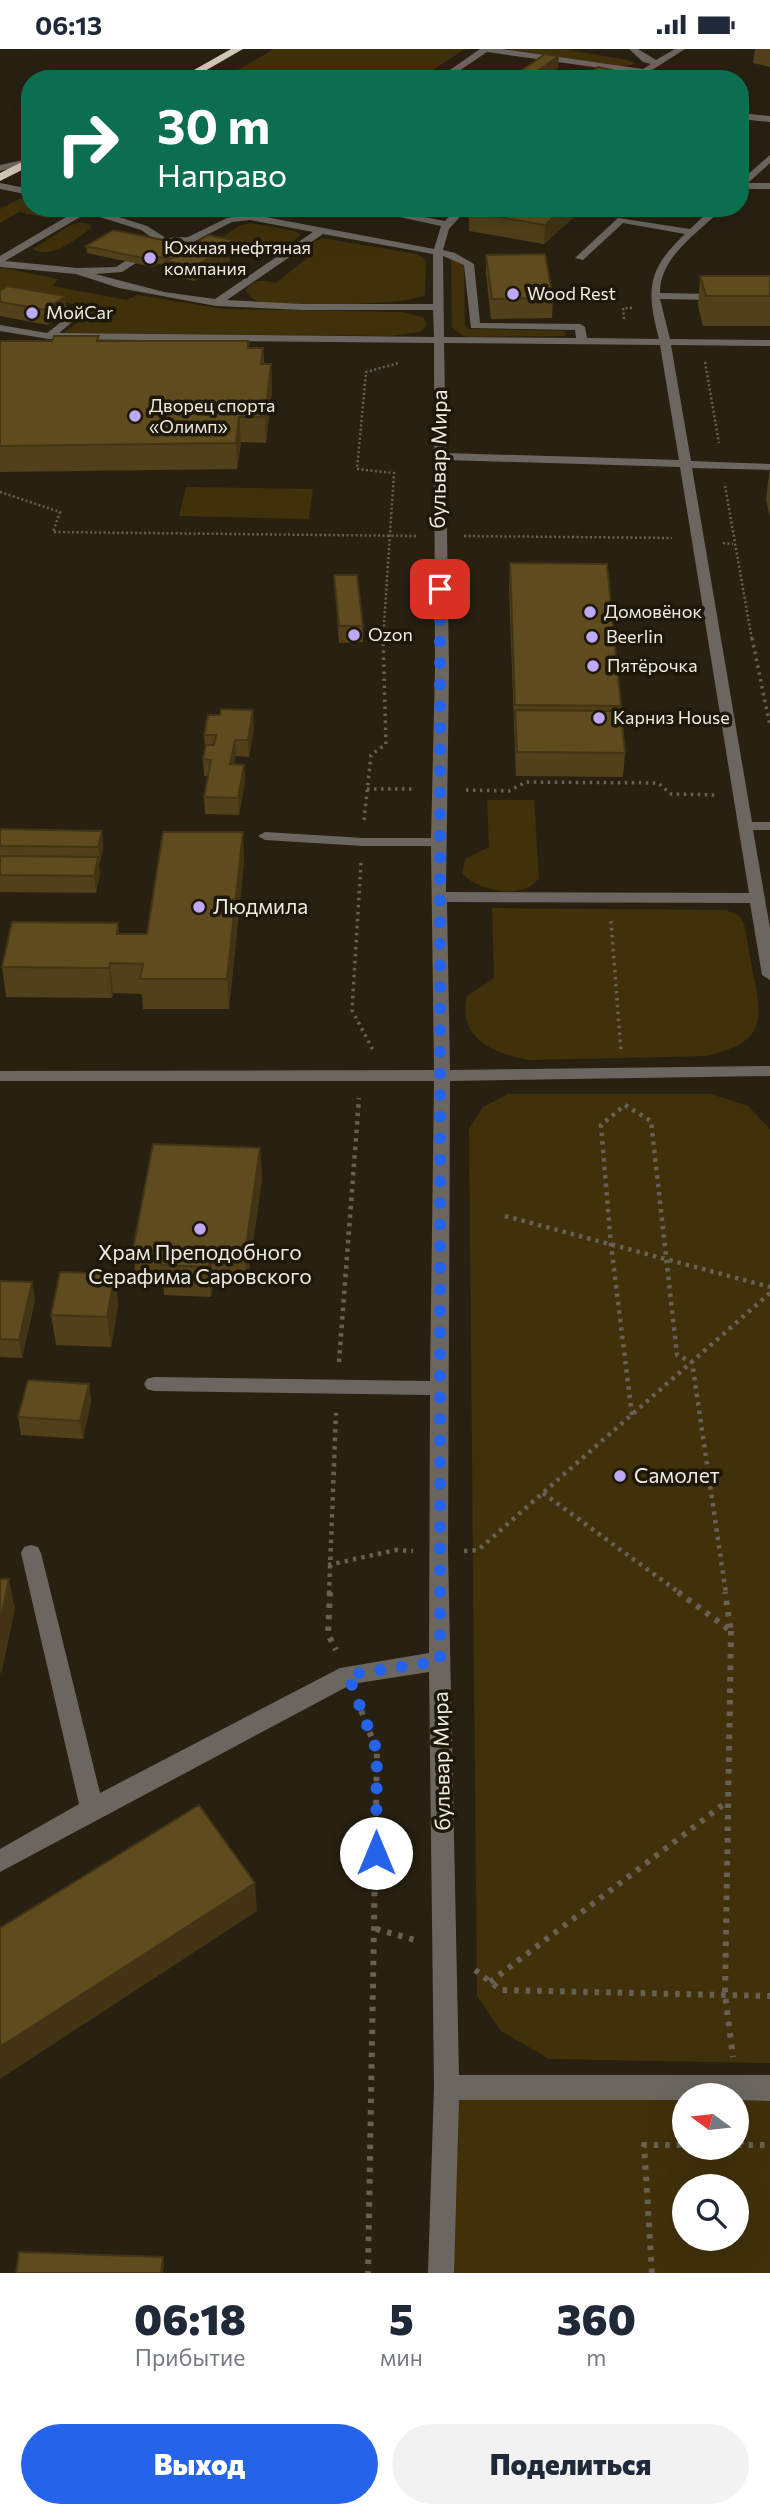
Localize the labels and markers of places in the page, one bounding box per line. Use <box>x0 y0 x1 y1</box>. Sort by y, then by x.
place label: Южная нефтяная компания <box>164 236 311 279</box>
marker: Южная нефтяная компания <box>142 250 158 266</box>
place label: Wood Rest <box>527 282 616 304</box>
marker: Wood Rest <box>505 286 521 302</box>
place label: МойCar <box>46 301 113 323</box>
marker: МойCar <box>24 305 40 321</box>
place label: Дворец спорта «Олимп» <box>149 394 275 437</box>
marker: Дворец спорта «Олимп» <box>127 408 143 424</box>
pin <box>410 559 470 619</box>
place label: Домовёнок <box>604 600 702 622</box>
marker: Домовёнок <box>582 604 598 620</box>
place label: Ozon <box>368 623 413 645</box>
place label: Beerlin <box>606 625 663 647</box>
marker: Ozon <box>346 627 362 643</box>
marker: Beerlin <box>584 629 600 645</box>
place label: Пятёрочка <box>607 654 698 676</box>
marker: Пятёрочка <box>585 658 601 674</box>
place label: Карниз House <box>613 706 730 728</box>
marker: Карниз House <box>591 710 607 726</box>
place label: Людмила <box>213 893 308 918</box>
marker: Людмила <box>191 899 207 915</box>
marker: Храм Преподобного Серафима Саровского <box>192 1221 208 1237</box>
place label: Храм Преподобного Серафима Саровского <box>88 1239 312 1288</box>
place label: Самолет <box>634 1462 720 1487</box>
marker: Самолет <box>612 1468 628 1484</box>

